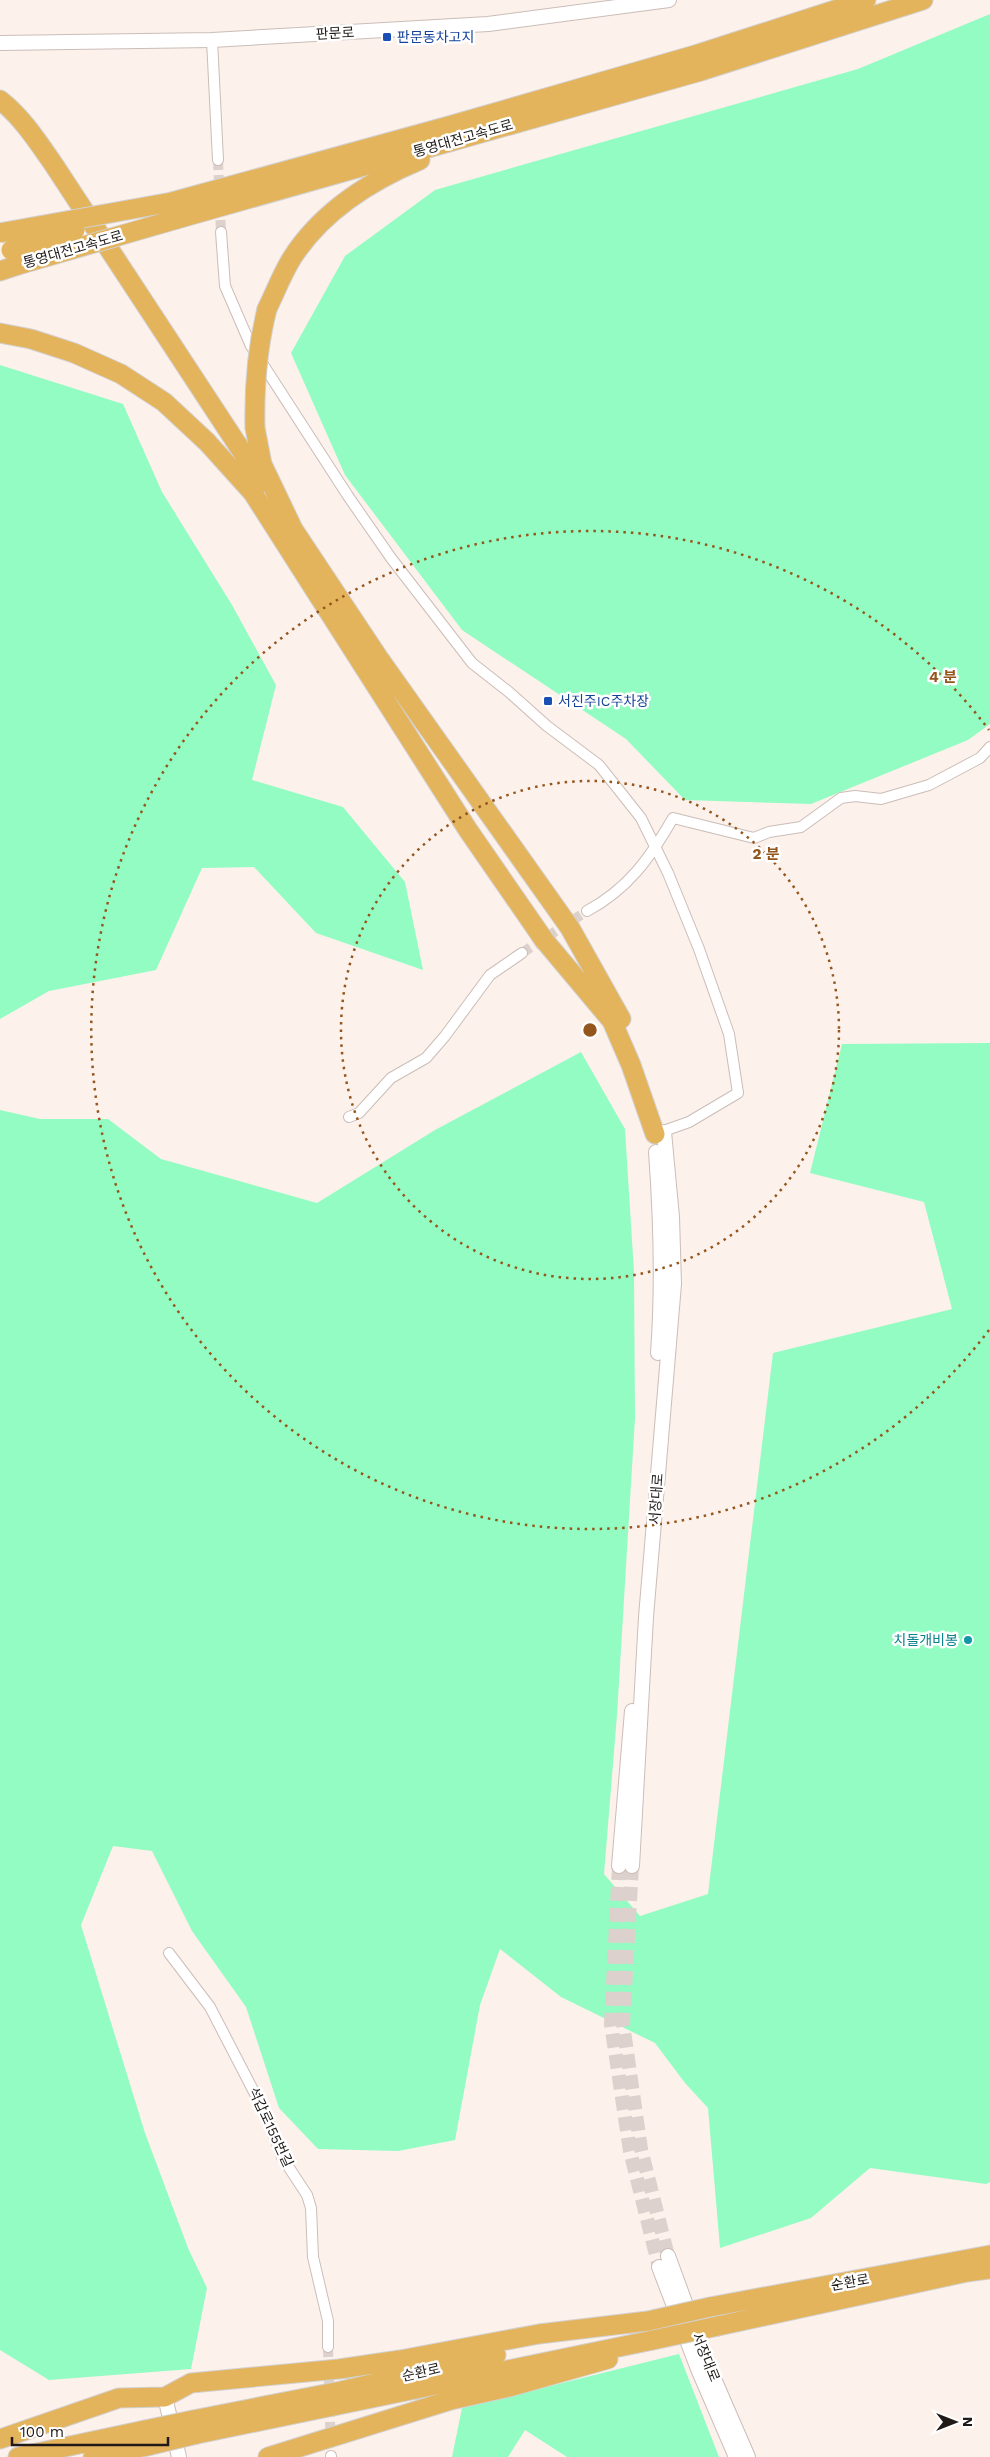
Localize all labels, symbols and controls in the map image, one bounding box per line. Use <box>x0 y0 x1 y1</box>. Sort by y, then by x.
street label: 판문로 <box>315 24 355 42</box>
place label: 판문동차고지 <box>397 29 474 45</box>
marker: 판문동차고지 <box>381 31 393 43</box>
street label: 통영대전고속도로 <box>411 116 515 160</box>
street label: 통영대전고속도로 <box>21 227 125 271</box>
text: 4 분 <box>929 668 957 686</box>
place label: 서진주IC주차장 <box>558 693 649 709</box>
marker: 서진주IC주차장 <box>542 695 554 707</box>
text: 2 분 <box>752 845 780 863</box>
centre of rings <box>581 1021 599 1039</box>
street label: 서장대로 <box>646 1473 666 1525</box>
place label: 치돌개비봉 <box>894 1632 958 1648</box>
marker: 치돌개비봉 <box>962 1634 974 1646</box>
street label: 석갑로155번길 <box>246 2085 296 2169</box>
street label: 순환로 <box>830 2271 871 2293</box>
street label: 서장대로 <box>689 2330 723 2384</box>
street label: 순환로 <box>400 2360 442 2384</box>
north arrow <box>930 2397 980 2447</box>
scale bar <box>12 2414 169 2446</box>
text: N <box>960 2417 976 2427</box>
text: 100 m <box>20 2423 64 2441</box>

